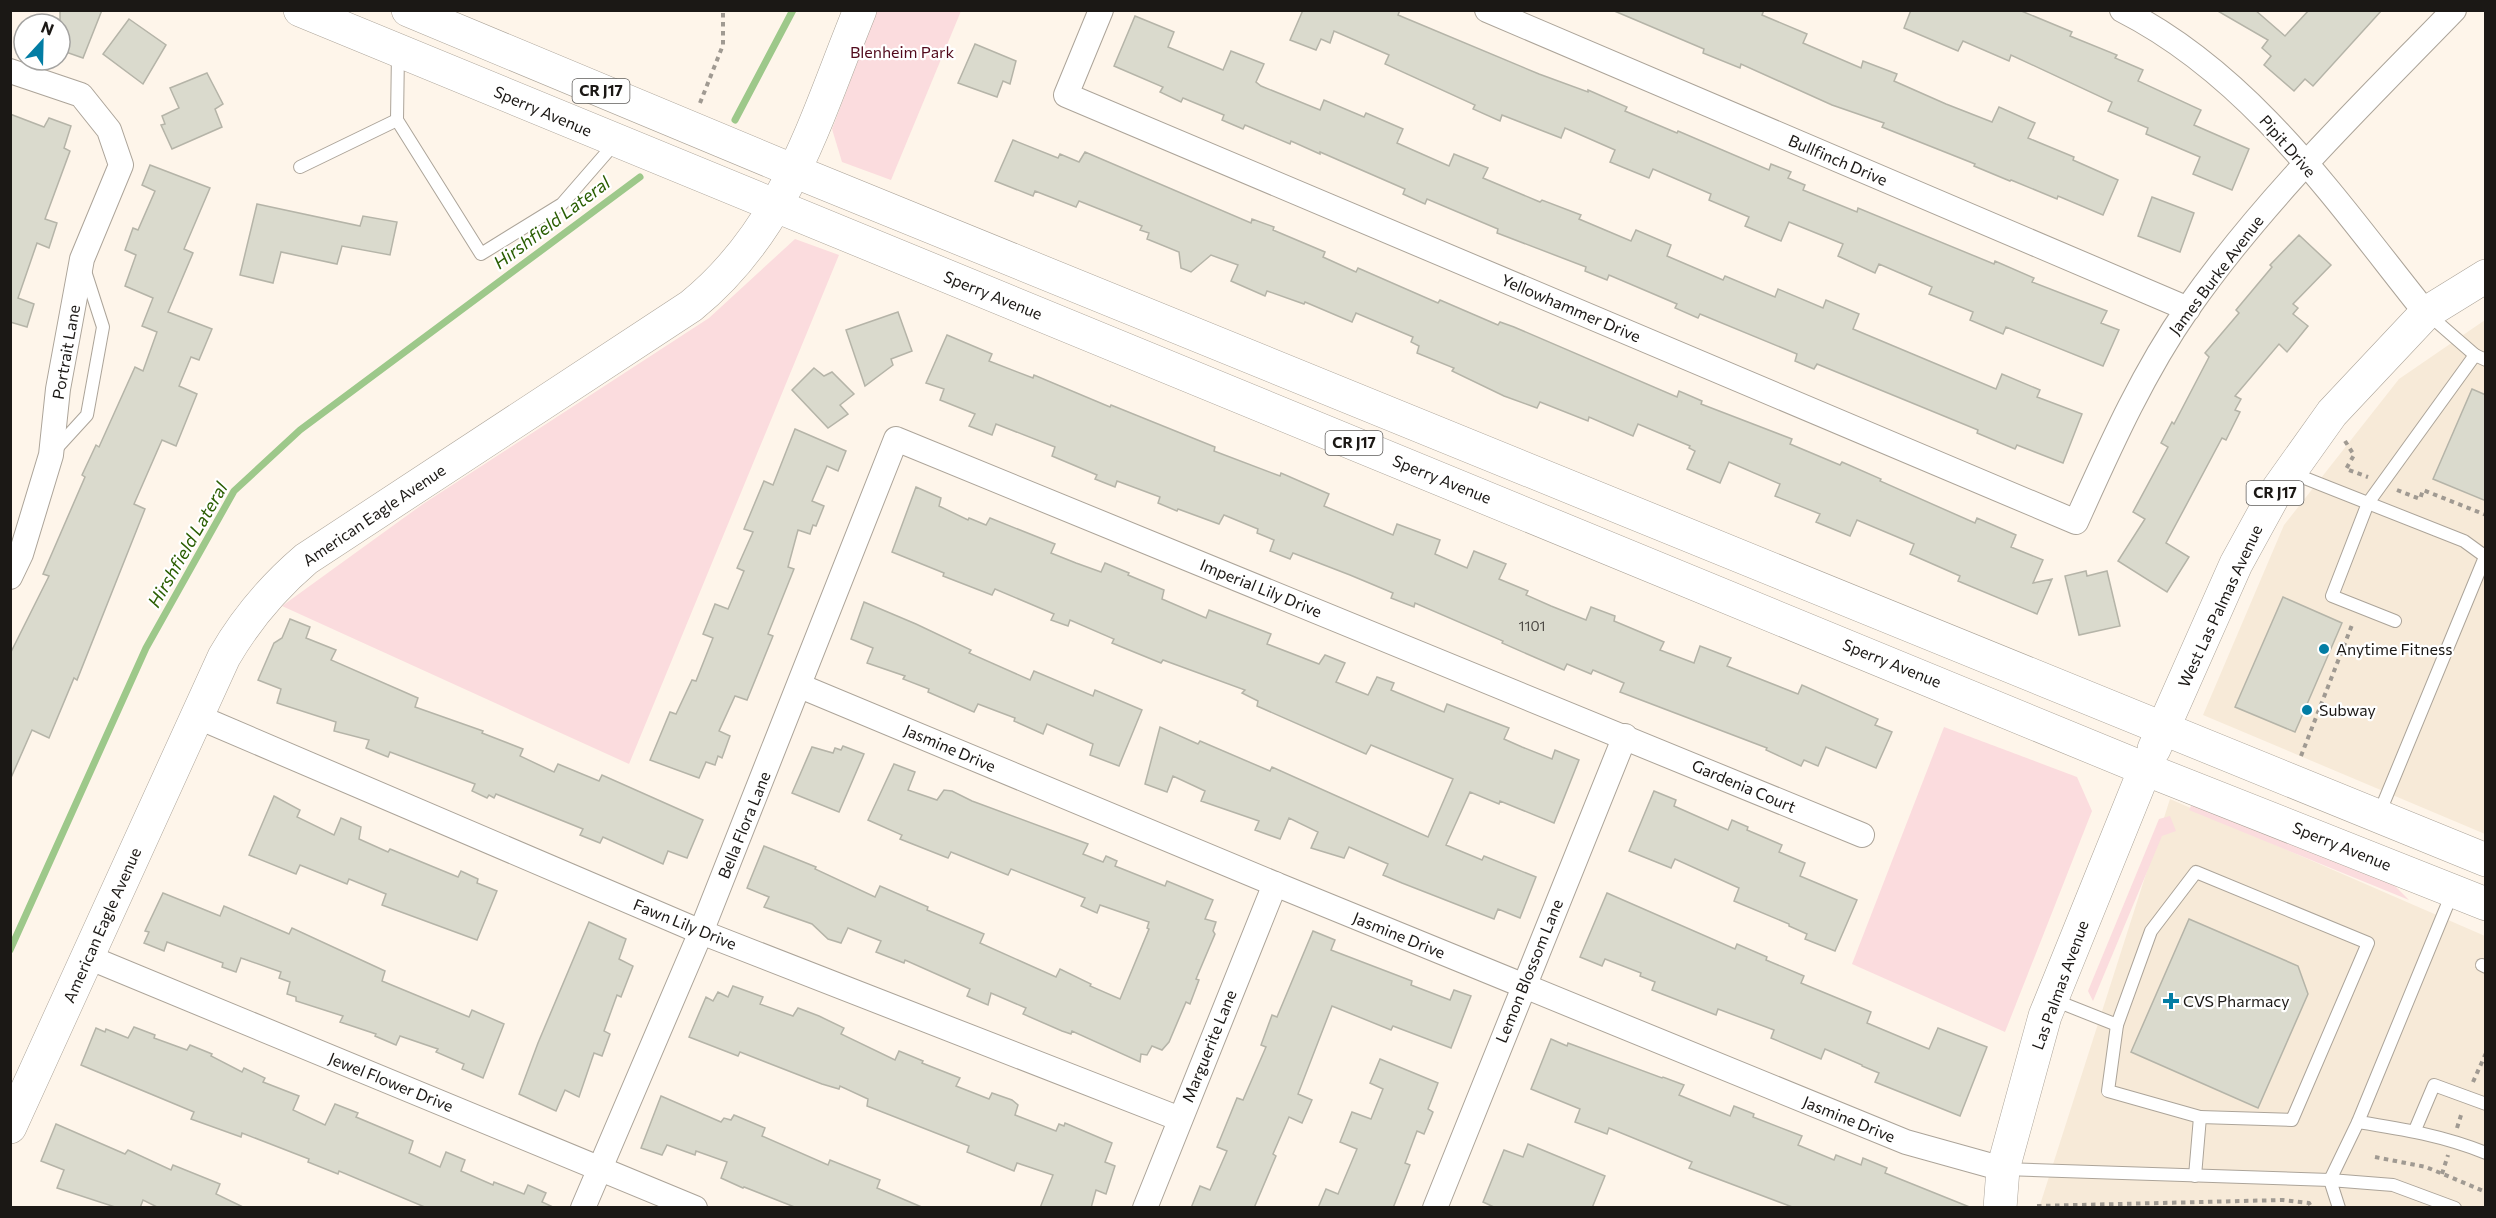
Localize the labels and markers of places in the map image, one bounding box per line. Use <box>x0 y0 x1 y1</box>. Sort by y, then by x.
place label: Anytime Fitness <box>2336 639 2452 658</box>
marker: Anytime Fitness <box>2317 642 2331 656</box>
place label: Subway <box>2319 700 2376 719</box>
marker: Subway <box>2300 703 2314 717</box>
place label: CVS Pharmacy <box>2183 991 2290 1010</box>
marker: CVS Pharmacy <box>2164 994 2178 1008</box>

